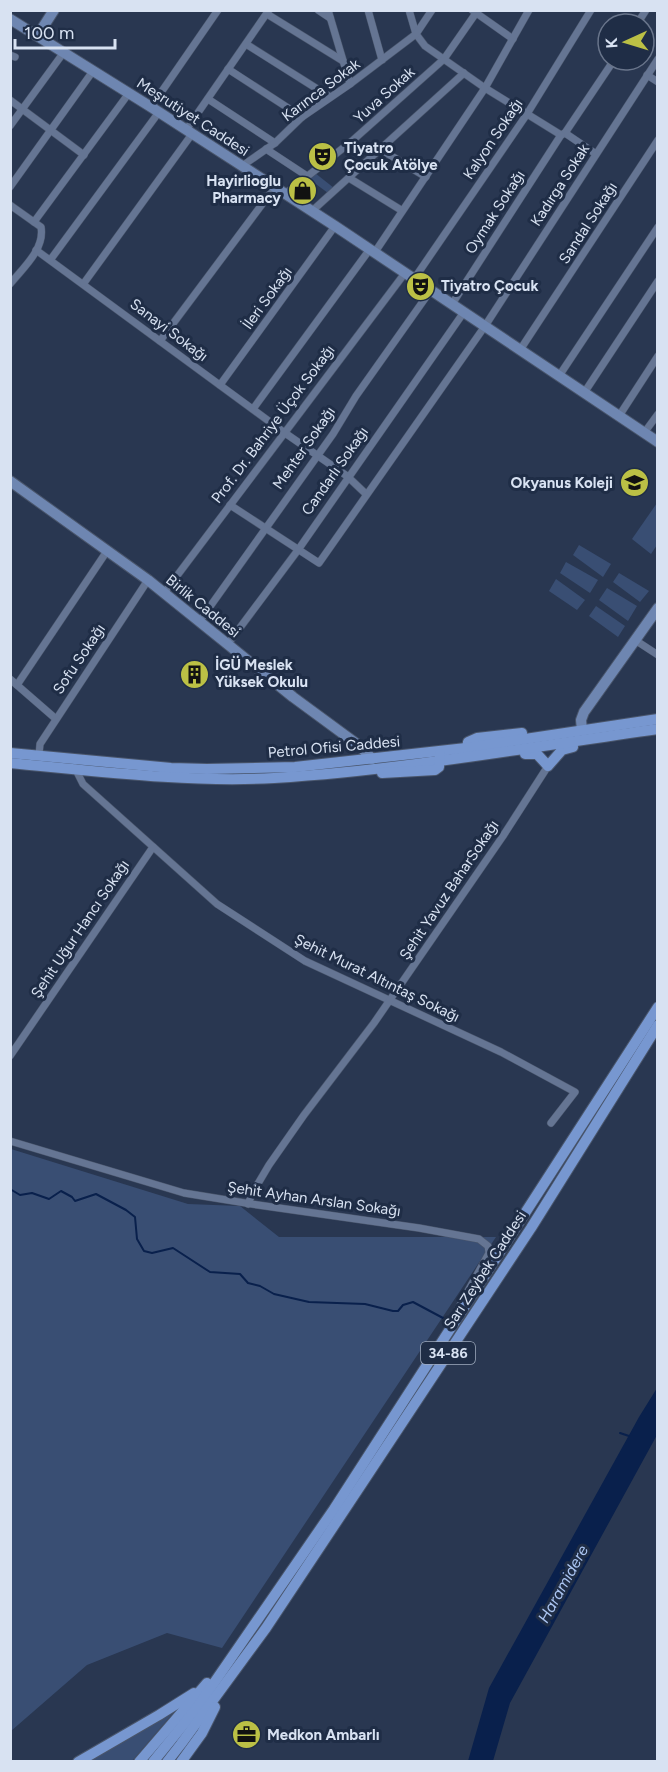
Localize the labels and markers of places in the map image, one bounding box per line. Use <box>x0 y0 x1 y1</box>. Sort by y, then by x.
place label: Tiyatro Çocuk Atölye <box>344 139 438 174</box>
theatre icon: Tiyatro Çocuk Atölye <box>307 141 339 173</box>
place label: Hayirlioglu Pharmacy <box>206 172 281 207</box>
shop icon: Hayirlioglu Pharmacy <box>286 174 318 206</box>
theatre icon: Tiyatro Çocuk <box>404 270 436 302</box>
place label: Tiyatro Çocuk <box>441 277 538 295</box>
school or university icon: Okyanus Koleji <box>618 467 650 499</box>
place label: Okyanus Koleji <box>511 474 613 492</box>
place label: İGÜ Meslek Yüksek Okulu <box>215 655 308 691</box>
building icon: İGÜ Meslek Yüksek Okulu <box>178 658 210 690</box>
office icon: Medkon Ambarlı <box>230 1719 262 1751</box>
place label: Medkon Ambarlı <box>267 1726 380 1744</box>

